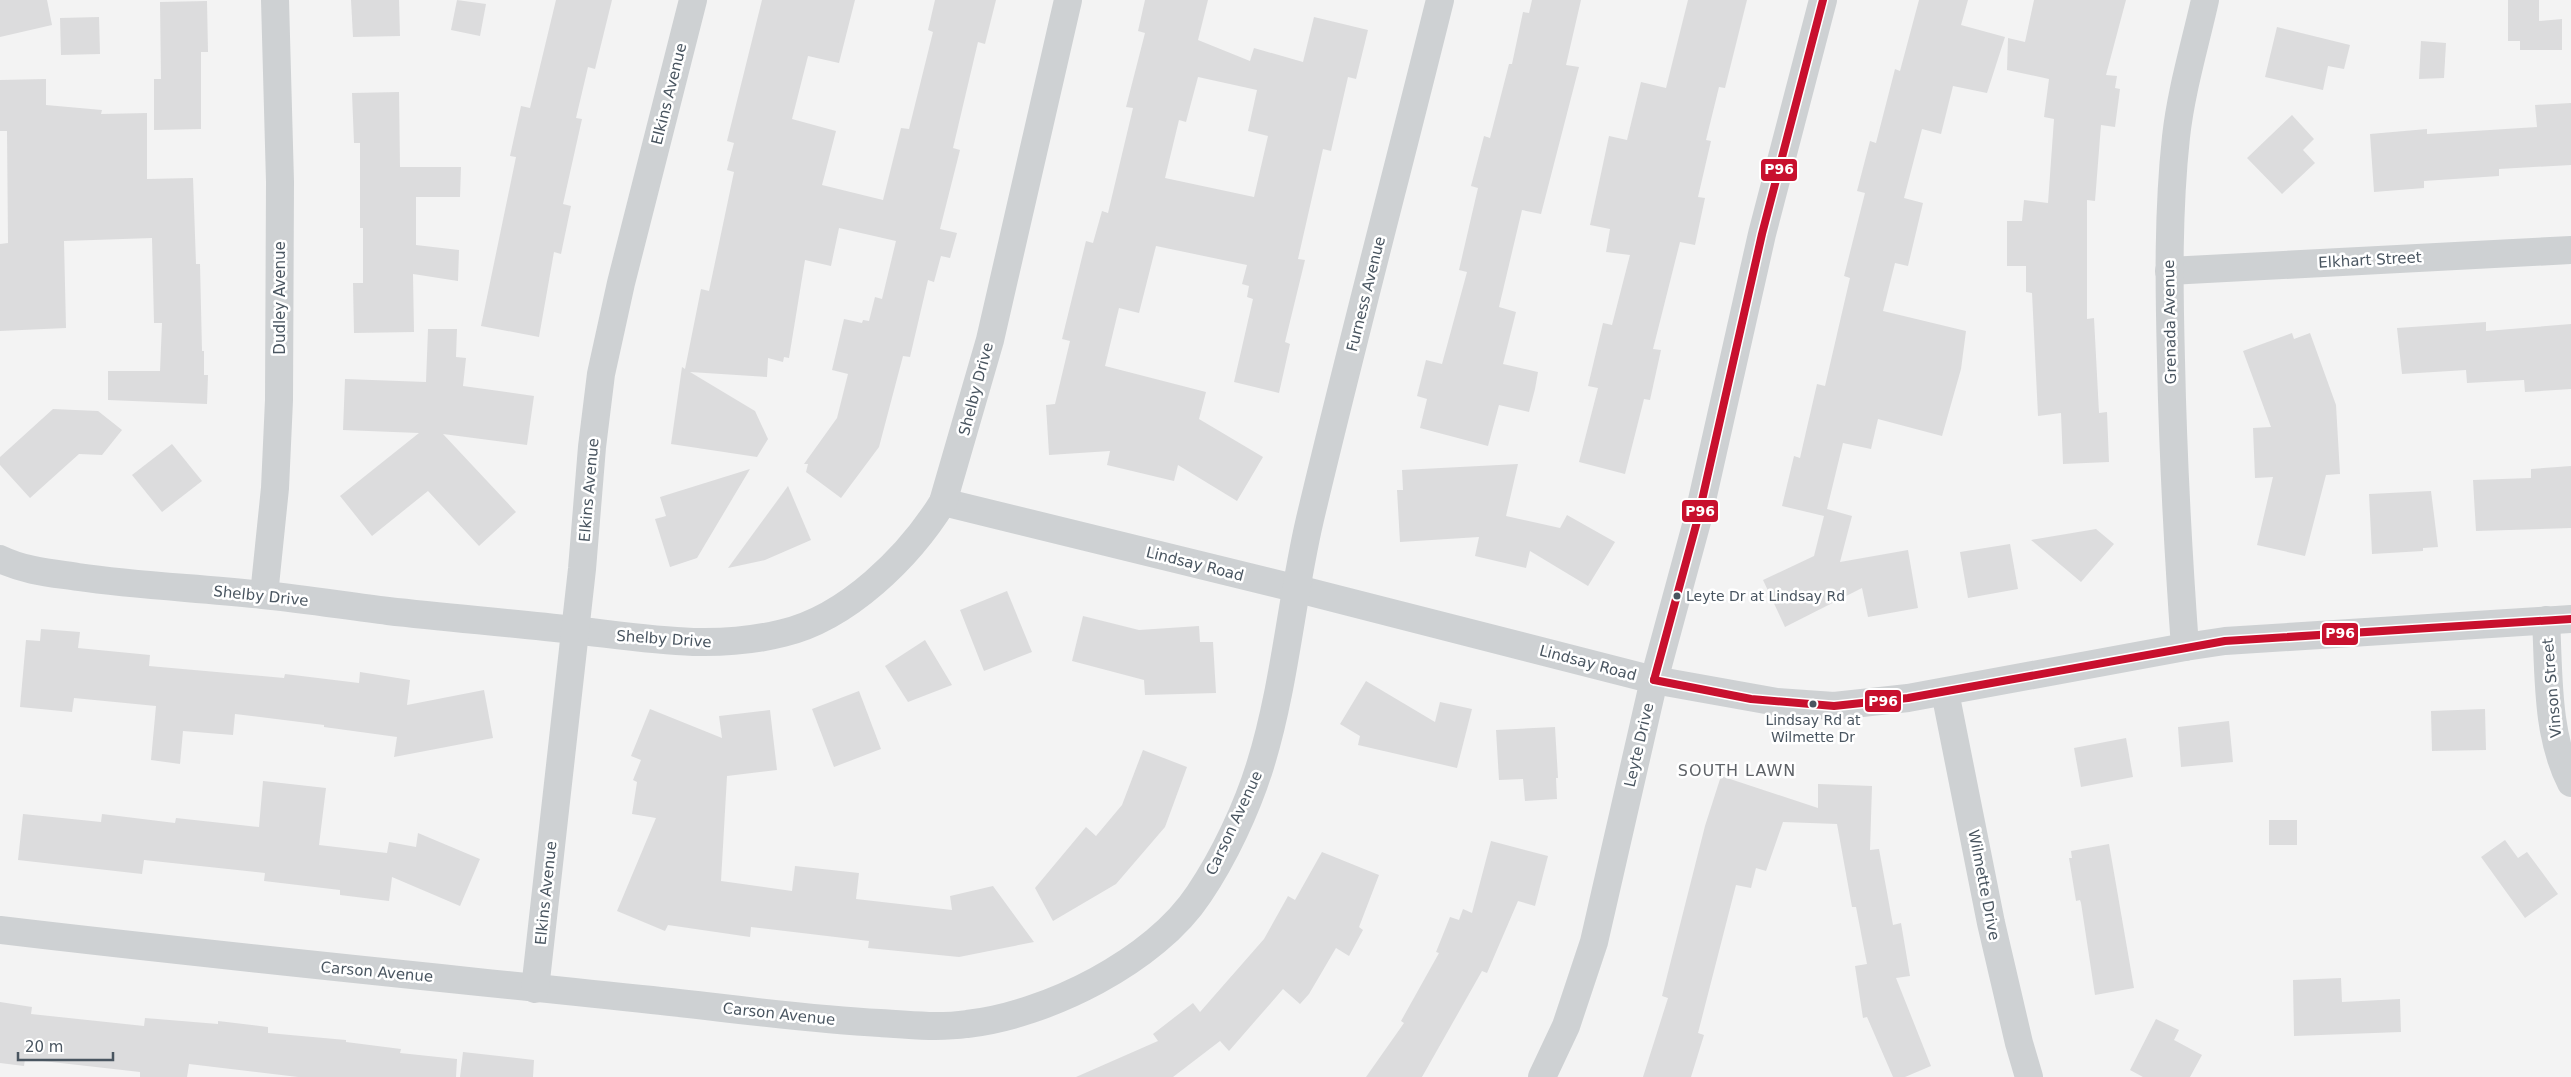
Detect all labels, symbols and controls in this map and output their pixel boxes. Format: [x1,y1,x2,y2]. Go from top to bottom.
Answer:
street label: Elkins Avenue [648,41,690,147]
line badge: P96 [1760,158,1798,182]
text: P96 [1764,161,1794,177]
street label: Furness Avenue [1343,235,1389,353]
street label: Dudley Avenue [271,241,289,355]
street label: Elkhart Street [2318,248,2422,272]
street label: Grenada Avenue [2160,260,2180,384]
street label: Shelby Drive [955,341,997,437]
street label: Elkins Avenue [575,437,603,543]
line badge: P96 [1681,499,1719,523]
text: P96 [1685,503,1715,519]
street label: Lindsay Road [1144,543,1246,585]
street label: Shelby Drive [213,582,309,610]
place label: Leyte Dr at Lindsay Rd [1686,588,1845,604]
marker: Leyte Dr at Lindsay Rd [1672,591,1682,601]
line badge: P96 [2321,622,2359,646]
text: P96 [2325,625,2355,641]
street label: Shelby Drive [616,627,712,651]
street label: Vinson Street [2539,637,2565,739]
street label: Lindsay Road [1537,641,1639,685]
line badge: P96 [1864,689,1902,713]
text: P96 [1868,693,1898,709]
marker: Lindsay Rd at Wilmette Dr [1808,699,1818,709]
street label: Leyte Drive [1621,701,1657,789]
place label: Lindsay Rd at Wilmette Dr [1765,712,1861,745]
district label: SOUTH LAWN [1678,761,1796,780]
street label: Carson Avenue [1202,768,1266,878]
street label: Wilmette Drive [1964,828,2004,942]
street label: Elkins Avenue [532,840,560,946]
street label: Carson Avenue [320,958,434,986]
street label: Carson Avenue [722,999,836,1029]
scale bar [18,1030,112,1062]
text: 20 m [25,1038,63,1056]

